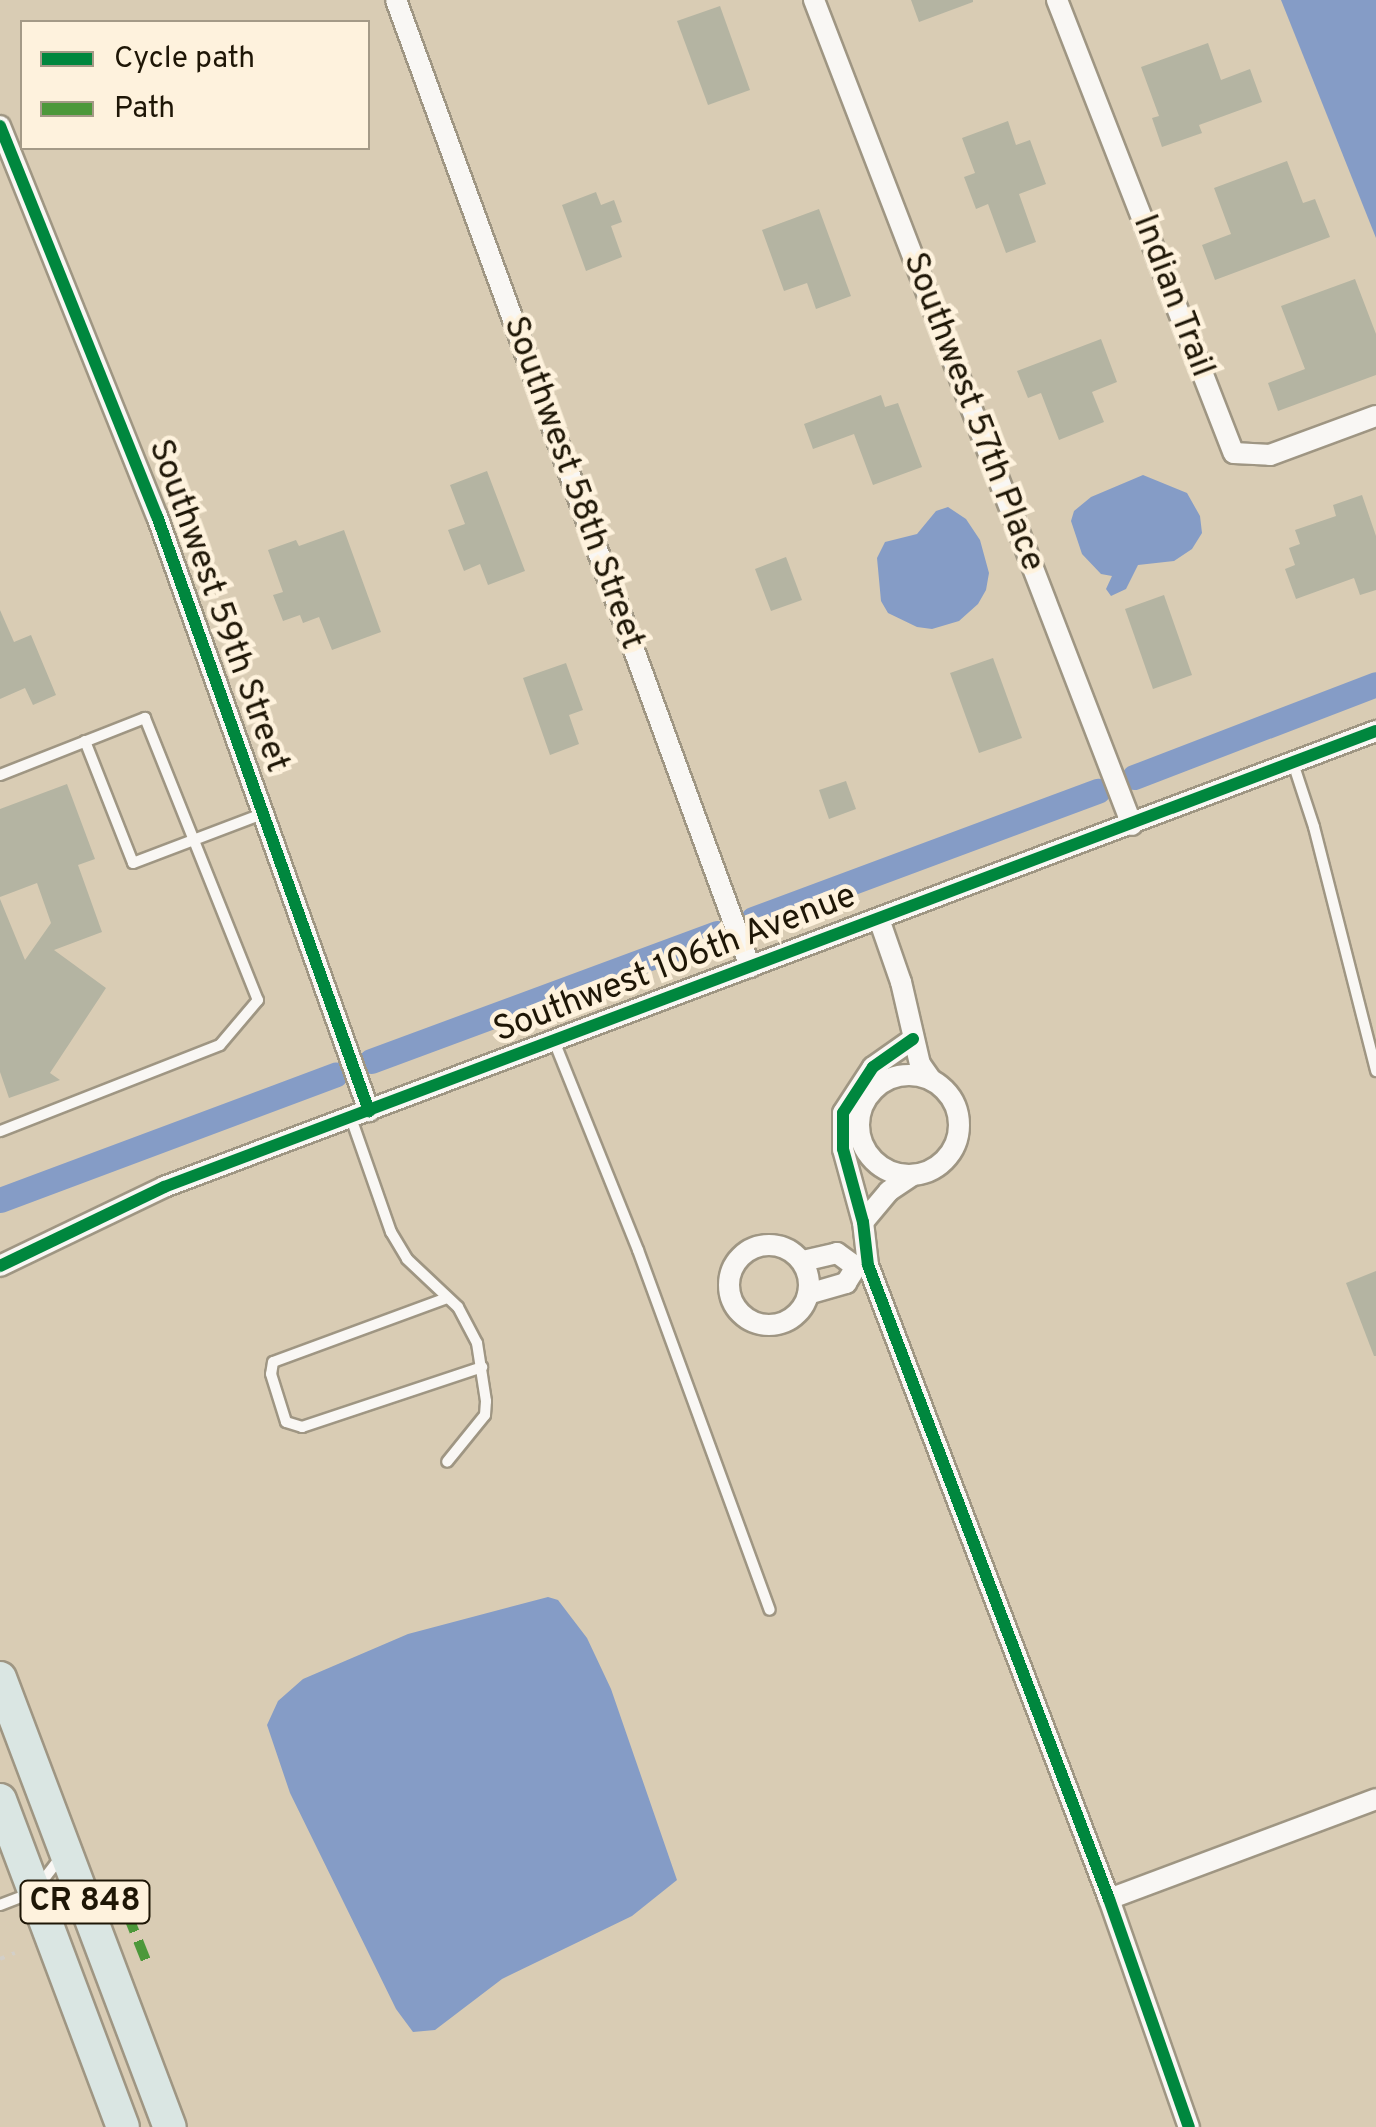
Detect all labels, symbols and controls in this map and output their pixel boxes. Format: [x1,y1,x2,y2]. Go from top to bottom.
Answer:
legend [20,20,370,150]
text: Cycle path [114,41,255,78]
text: Path [114,91,175,128]
street label: Indian Trail [1123,208,1223,384]
street label: Southwest 57th Place [893,247,1053,577]
street label: Southwest 58th Street [493,311,653,655]
street label: Southwest 59th Street [138,434,298,778]
street label: Southwest 106th Avenue [487,875,863,1053]
road number: CR 848 [18,1875,152,1929]

